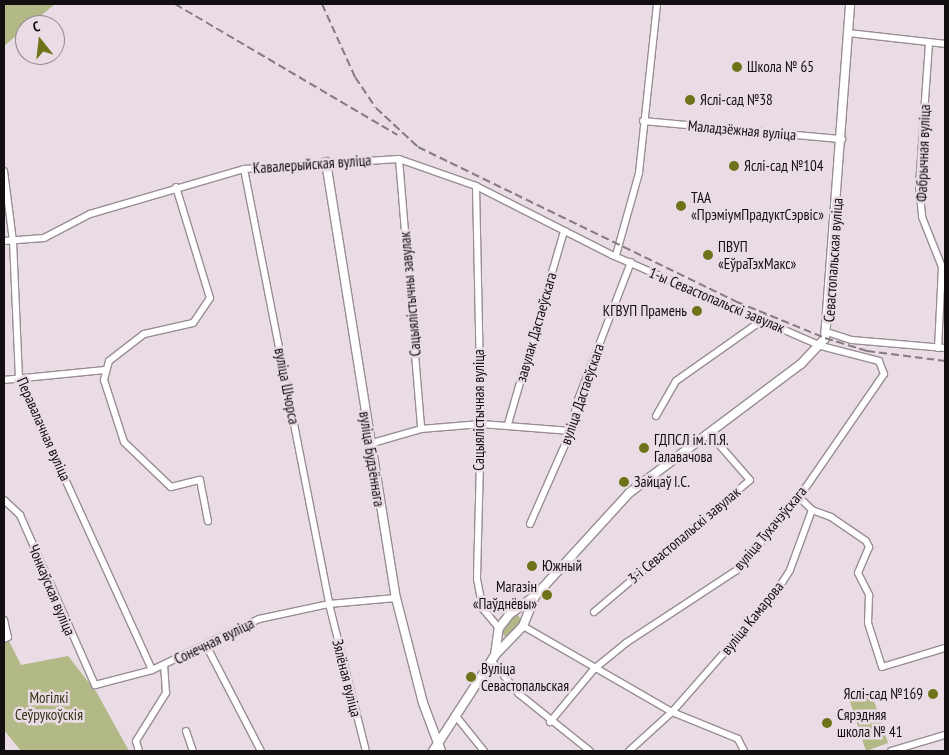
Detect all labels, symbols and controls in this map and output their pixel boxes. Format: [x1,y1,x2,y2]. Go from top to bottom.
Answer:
north arrow [15,15,65,65]
text: С [31,17,42,36]
place label: Школа № 65 [747,58,814,76]
marker: Школа № 65 [731,61,743,73]
place label: Яслі-сад №38 [700,91,773,109]
marker: Яслі-сад №38 [684,94,696,106]
street label: Фабрычная вуліца [912,104,934,202]
street label: Маладзёжная вуліца [687,116,797,144]
street label: Кавалерыйская вуліца [252,151,372,177]
place label: Яслі-сад №104 [744,157,824,175]
marker: Яслі-сад №104 [728,160,740,172]
place label: ТАА «ПрэміумПрадуктСэрвіс» [691,188,824,223]
street label: Севастопальская вуліца [820,197,846,323]
marker: ТАА «ПрэміумПрадуктСэрвіс» [675,200,687,212]
street label: Сацыялістычны завулак [396,231,424,357]
place label: ПВУП «ЕўраТэхМакс» [718,237,796,272]
marker: ПВУП «ЕўраТэхМакс» [702,249,714,261]
street label: 1-ы Севастопальскі завулак [646,263,788,337]
street label: завулак Дастаеўскага [512,270,560,384]
place label: КГВУП Прамень [603,302,687,320]
marker: КГВУП Прамень [691,305,703,317]
street label: вуліца Дастаеўскага [556,341,608,447]
street label: вуліца Шчорса [271,346,303,426]
street label: Сацыялістычная вуліца [470,349,488,471]
street label: Перавалачная вуліца [13,374,75,484]
street label: вуліца Будзённага [356,410,388,508]
place label: ГДПСЛ ім. П.Я. Галавачова [654,430,730,465]
marker: ГДПСЛ ім. П.Я. Галавачова [638,442,650,454]
place label: Зайцаў І.С. [634,473,690,491]
marker: Зайцаў І.С. [618,476,630,488]
street label: вуліца Тухачэўскага [730,482,810,574]
street label: 3-і Севастопальскі завулак [624,483,744,587]
street label: Чонкаўская вуліца [25,542,79,638]
place label: Южный [542,557,582,575]
marker: Южный [526,560,538,572]
place label: Магазін «Паўднёвы» [473,577,537,612]
street label: вуліца Камарова [717,578,787,658]
marker: Магазін «Паўднёвы» [541,589,553,601]
street label: Сонечная вуліца [171,614,257,668]
street label: Зялёная вуліца [329,637,365,719]
place label: Вуліца Севастопальская [481,659,569,694]
marker: Вуліца Севастопальская [465,671,477,683]
place label: Яслі-сад №169 [843,685,923,703]
park label: Могілкі Сеўрукоўскія [15,688,83,723]
marker: Яслі-сад №169 [927,688,939,700]
place label: Сярэдняя школа № 41 [837,705,902,740]
marker: Сярэдняя школа № 41 [821,717,833,729]

